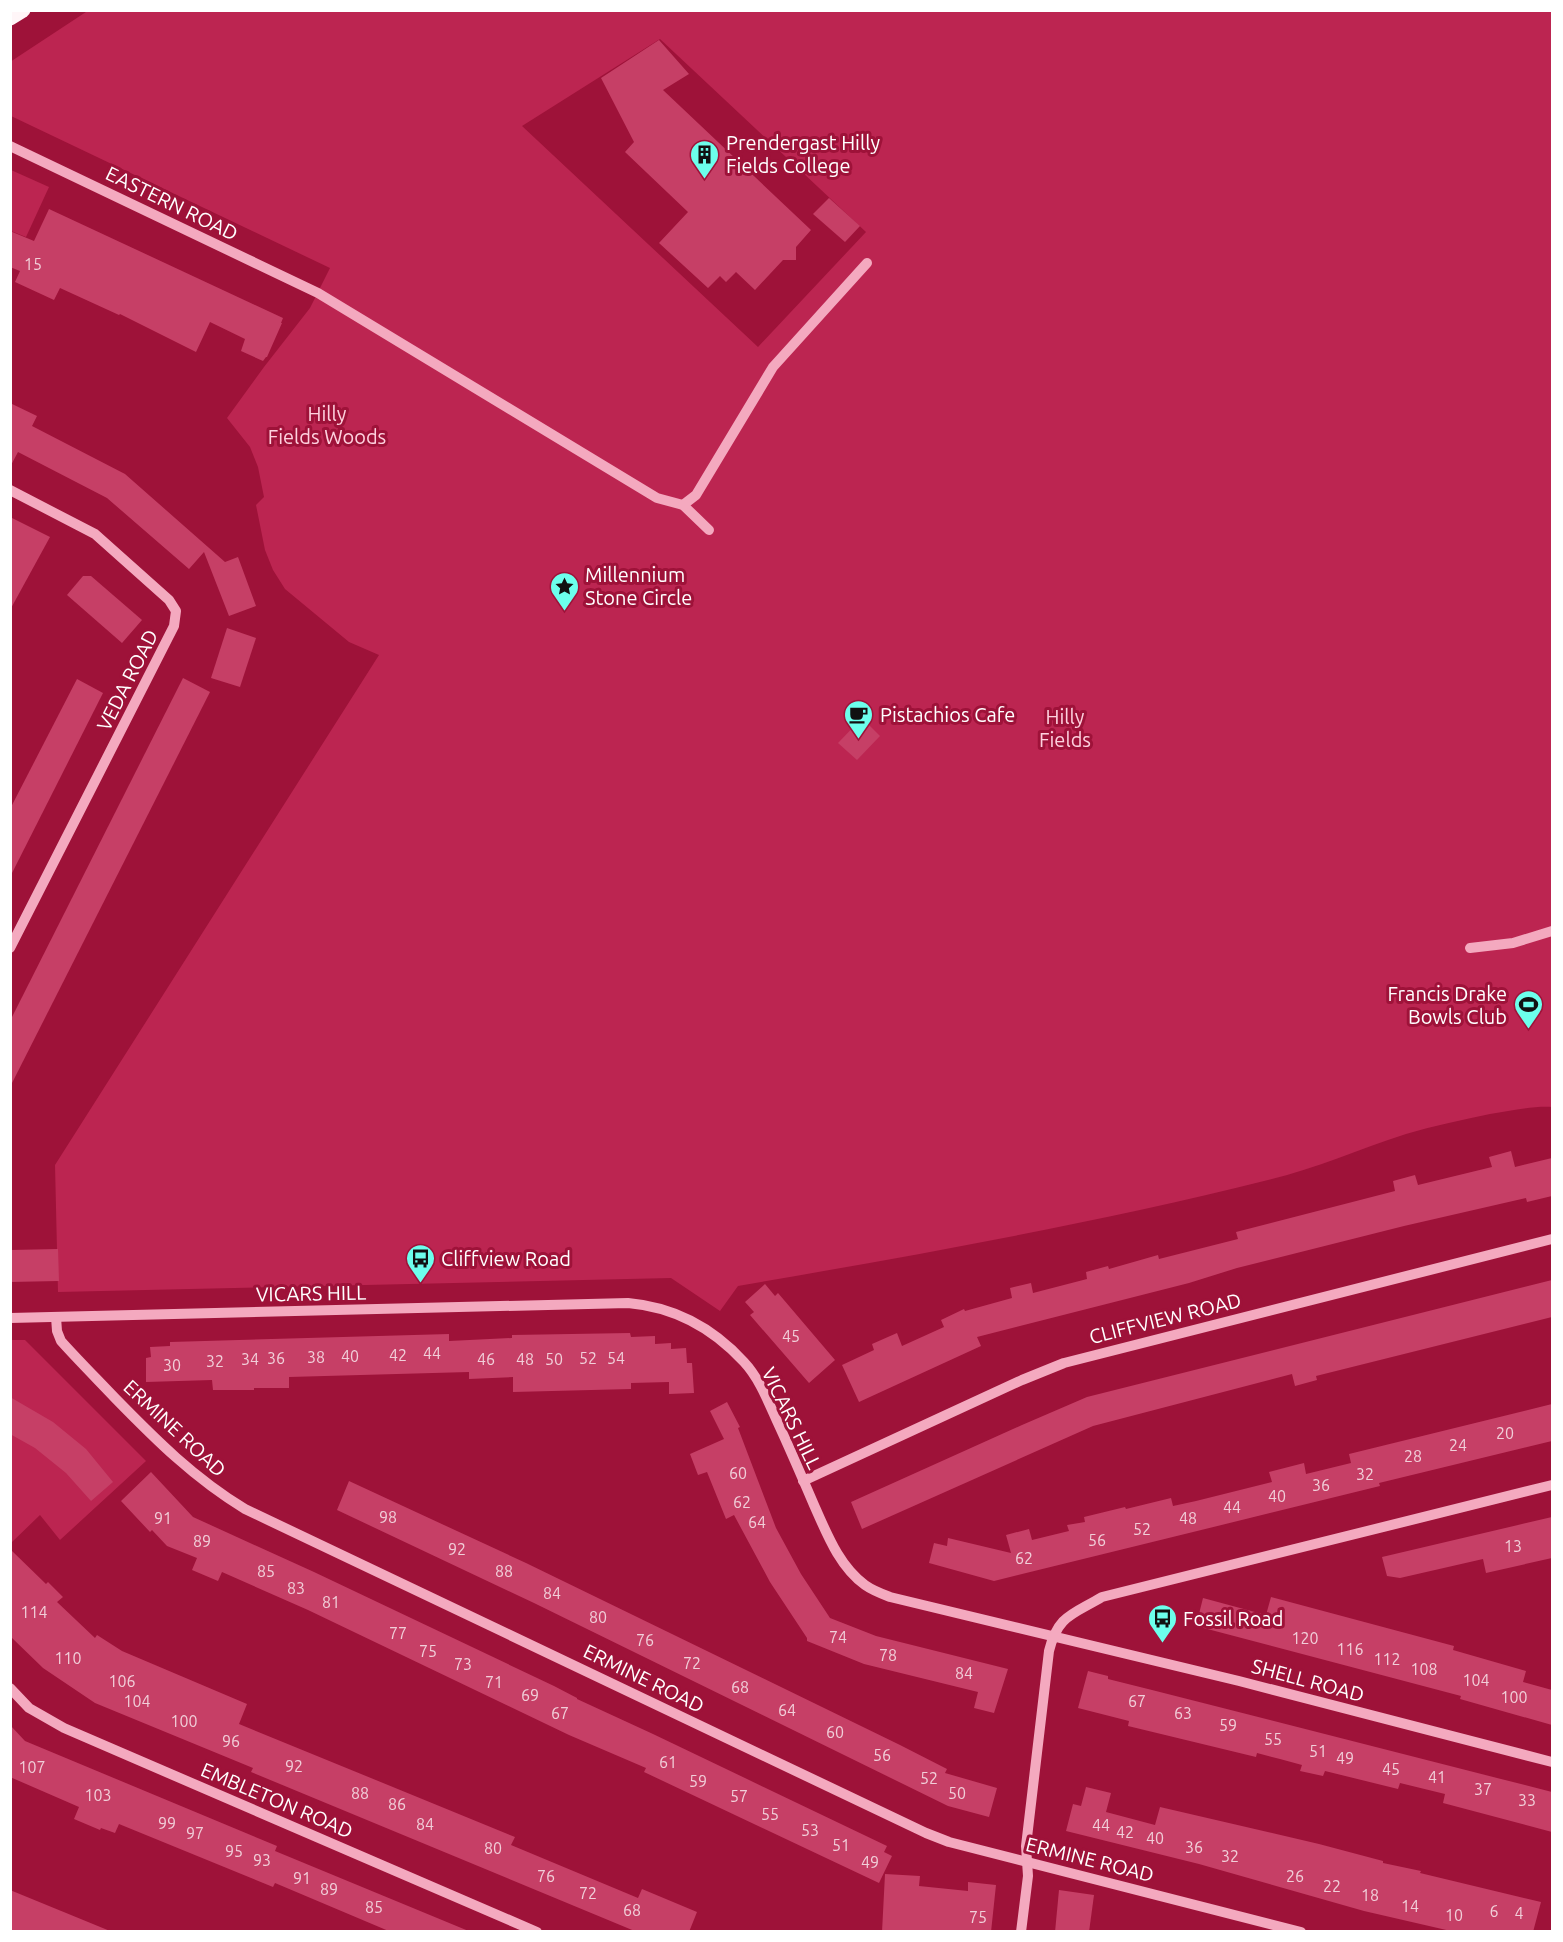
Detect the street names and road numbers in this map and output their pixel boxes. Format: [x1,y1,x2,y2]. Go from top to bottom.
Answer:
street label: EASTERN ROAD [102,161,242,245]
street label: VEDA ROAD [92,626,162,734]
street label: VICARS HILL [256,1281,366,1305]
street label: CLIFFVIEW ROAD [1087,1288,1243,1348]
street label: VICARS HILL [757,1363,827,1473]
street label: ERMINE ROAD [119,1375,231,1481]
street label: ERMINE ROAD [580,1639,708,1717]
street label: SHELL ROAD [1249,1654,1367,1706]
street label: EMBLETON ROAD [198,1758,356,1842]
street label: ERMINE ROAD [1024,1832,1156,1886]

